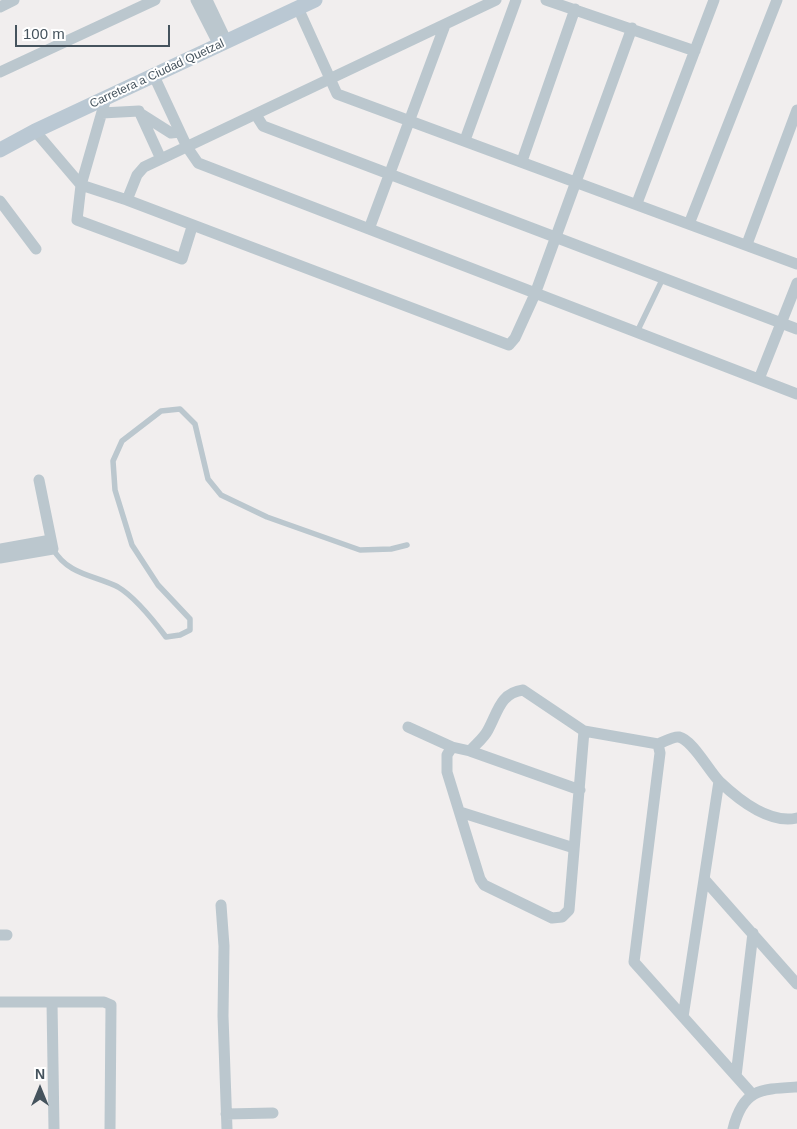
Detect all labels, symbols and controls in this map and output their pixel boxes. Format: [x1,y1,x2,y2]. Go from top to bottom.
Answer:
scale bar [18,15,172,47]
text: 100 m [23,25,65,42]
street label: Carretera a Ciudad Quetzal [87,36,227,112]
north arrow [15,1064,65,1114]
text: N [35,1066,45,1082]

